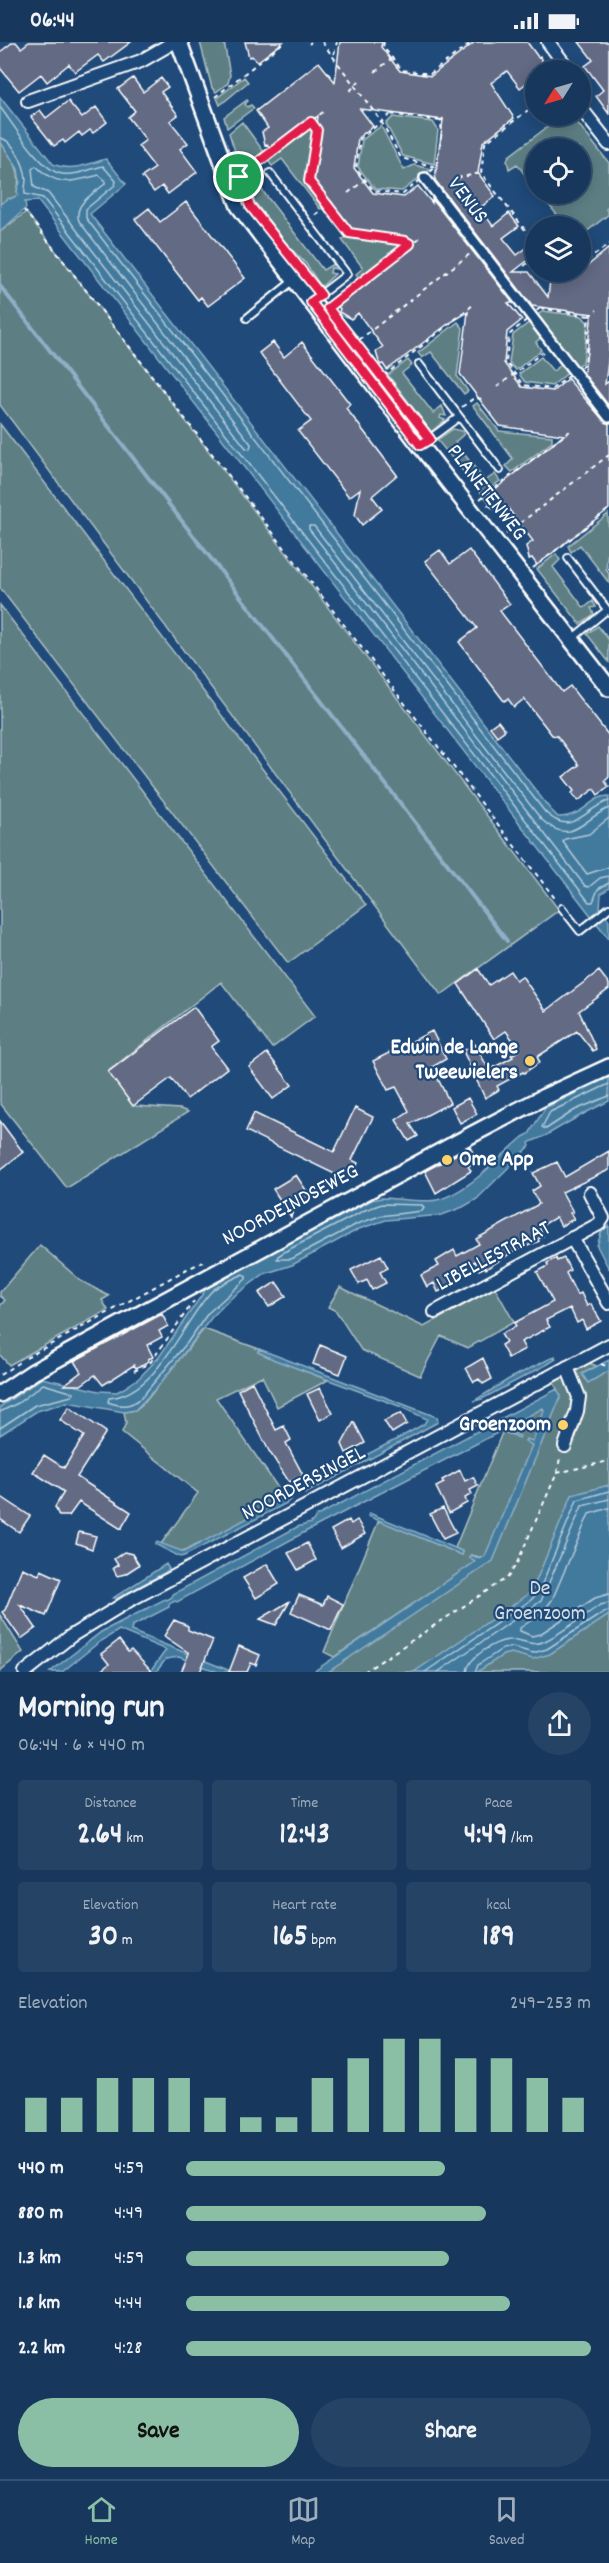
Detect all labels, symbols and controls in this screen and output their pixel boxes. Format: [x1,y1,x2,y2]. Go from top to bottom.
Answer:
text: 06:44 [30,6,75,37]
north arrow [525,60,591,126]
map controls [525,60,591,282]
button: locate [525,138,591,204]
pin [213,151,264,202]
icon: arrive [222,160,255,193]
street label: VENUS [439,171,495,231]
button: layers [525,216,591,282]
street label: PLANETENWEG [438,438,534,548]
place label: Edwin de Lange Tweewielers [390,1033,518,1089]
marker: Edwin de Lange Tweewielers [523,1054,537,1068]
place label: Ome App [459,1145,534,1176]
marker: Ome App [440,1153,454,1167]
street label: NOORDEINDSEWEG [217,1157,365,1255]
street label: LIBELLESTRAAT [431,1214,557,1300]
place label: Groenzoom [459,1410,551,1441]
marker: Groenzoom [556,1418,570,1432]
street label: NOORDERSINGEL [237,1438,371,1530]
park label: De Groenzoom [494,1574,586,1630]
text: Morning run [18,1686,165,1733]
button: share [528,1692,591,1755]
text: 06:44 · 6 × 440 m [18,1732,145,1760]
text: Distance [84,1792,137,1815]
text: Time [291,1792,318,1815]
text: Pace [484,1792,513,1815]
text: 2.64 [77,1815,123,1858]
text: 12:43 [279,1815,330,1858]
text: 4:49 [464,1815,507,1858]
text: km [123,1827,144,1850]
text: /km [507,1827,533,1850]
text: Elevation [83,1894,138,1917]
text: Heart rate [272,1894,337,1917]
text: kcal [486,1894,511,1917]
text: 30 [88,1917,118,1960]
text: 165 [272,1917,308,1960]
text: 189 [482,1917,515,1960]
text: m [118,1929,133,1952]
text: bpm [308,1929,337,1952]
text: Elevation [18,1990,88,2018]
text: 249–253 m [510,1990,591,2018]
text: 440 m [18,2155,64,2183]
text: 4:59 [114,2155,144,2183]
text: 880 m [18,2200,63,2228]
text: 4:49 [114,2200,143,2228]
text: 1.3 km [18,2245,61,2273]
text: 4:59 [114,2245,144,2273]
text: 1.8 km [18,2290,60,2318]
text: 4:44 [114,2290,142,2318]
text: 2.2 km [18,2335,65,2363]
text: 4:28 [114,2335,142,2363]
button: Save [18,2398,299,2467]
button: Share [311,2398,591,2467]
tab: Home [84,2493,118,2552]
tab: Map [287,2493,320,2552]
tab: Saved [489,2493,525,2552]

